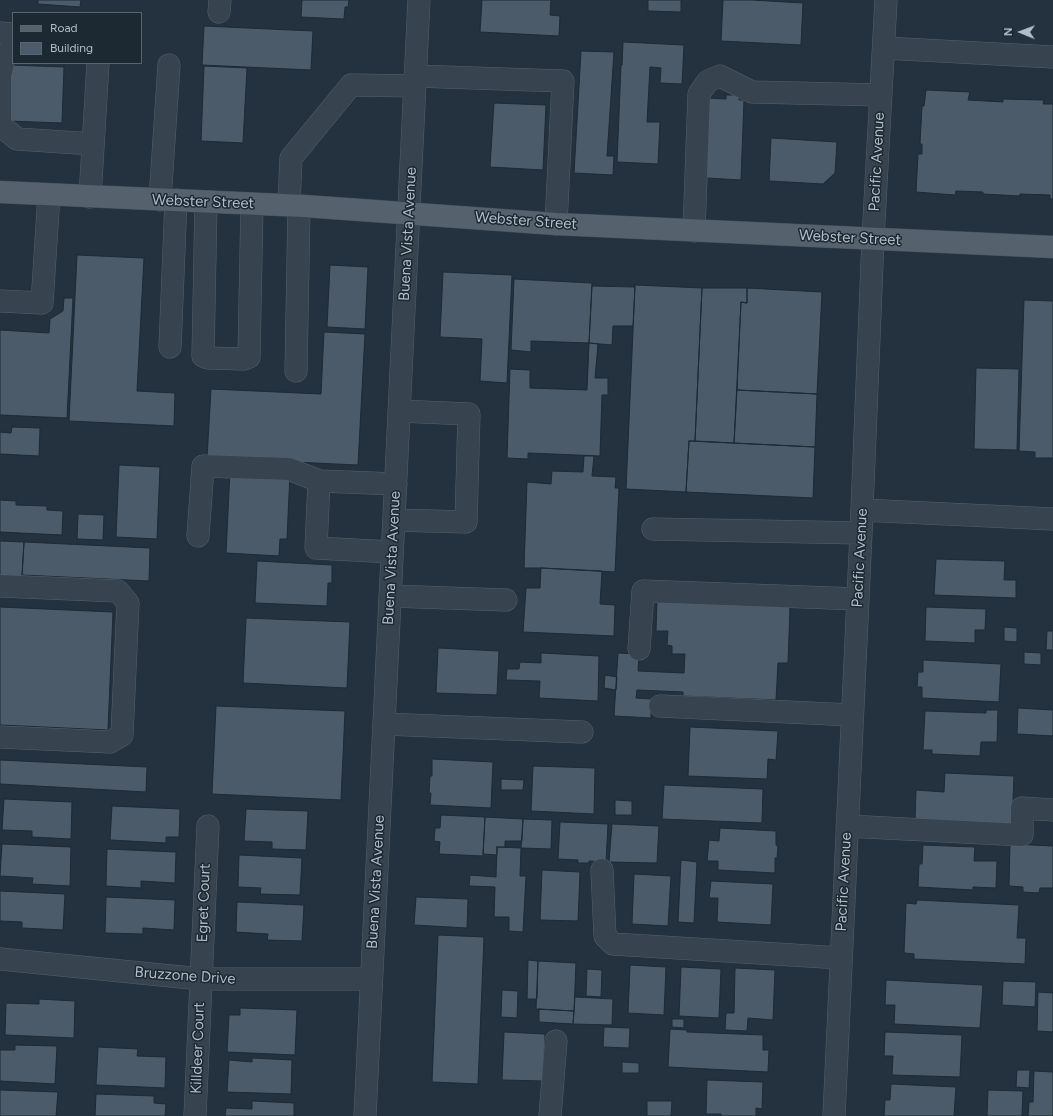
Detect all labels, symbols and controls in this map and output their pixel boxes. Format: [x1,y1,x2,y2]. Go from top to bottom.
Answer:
legend [12,12,142,64]
north arrow [1001,12,1041,52]
text: Road [50,21,78,35]
text: N [1002,27,1015,36]
text: Building [50,41,93,55]
street label: Pacific Avenue [865,112,889,212]
street label: Buena Vista Avenue [396,167,420,301]
street label: Webster Street [152,191,254,213]
street label: Webster Street [474,208,578,234]
street label: Webster Street [798,226,902,250]
street label: Buena Vista Avenue [380,491,404,625]
street label: Pacific Avenue [848,508,872,608]
street label: Buena Vista Avenue [364,815,388,949]
street label: Pacific Avenue [832,832,856,932]
street label: Egret Court [194,863,214,943]
street label: Bruzzone Drive [134,963,236,989]
street label: Killdeer Court [187,1002,209,1094]

